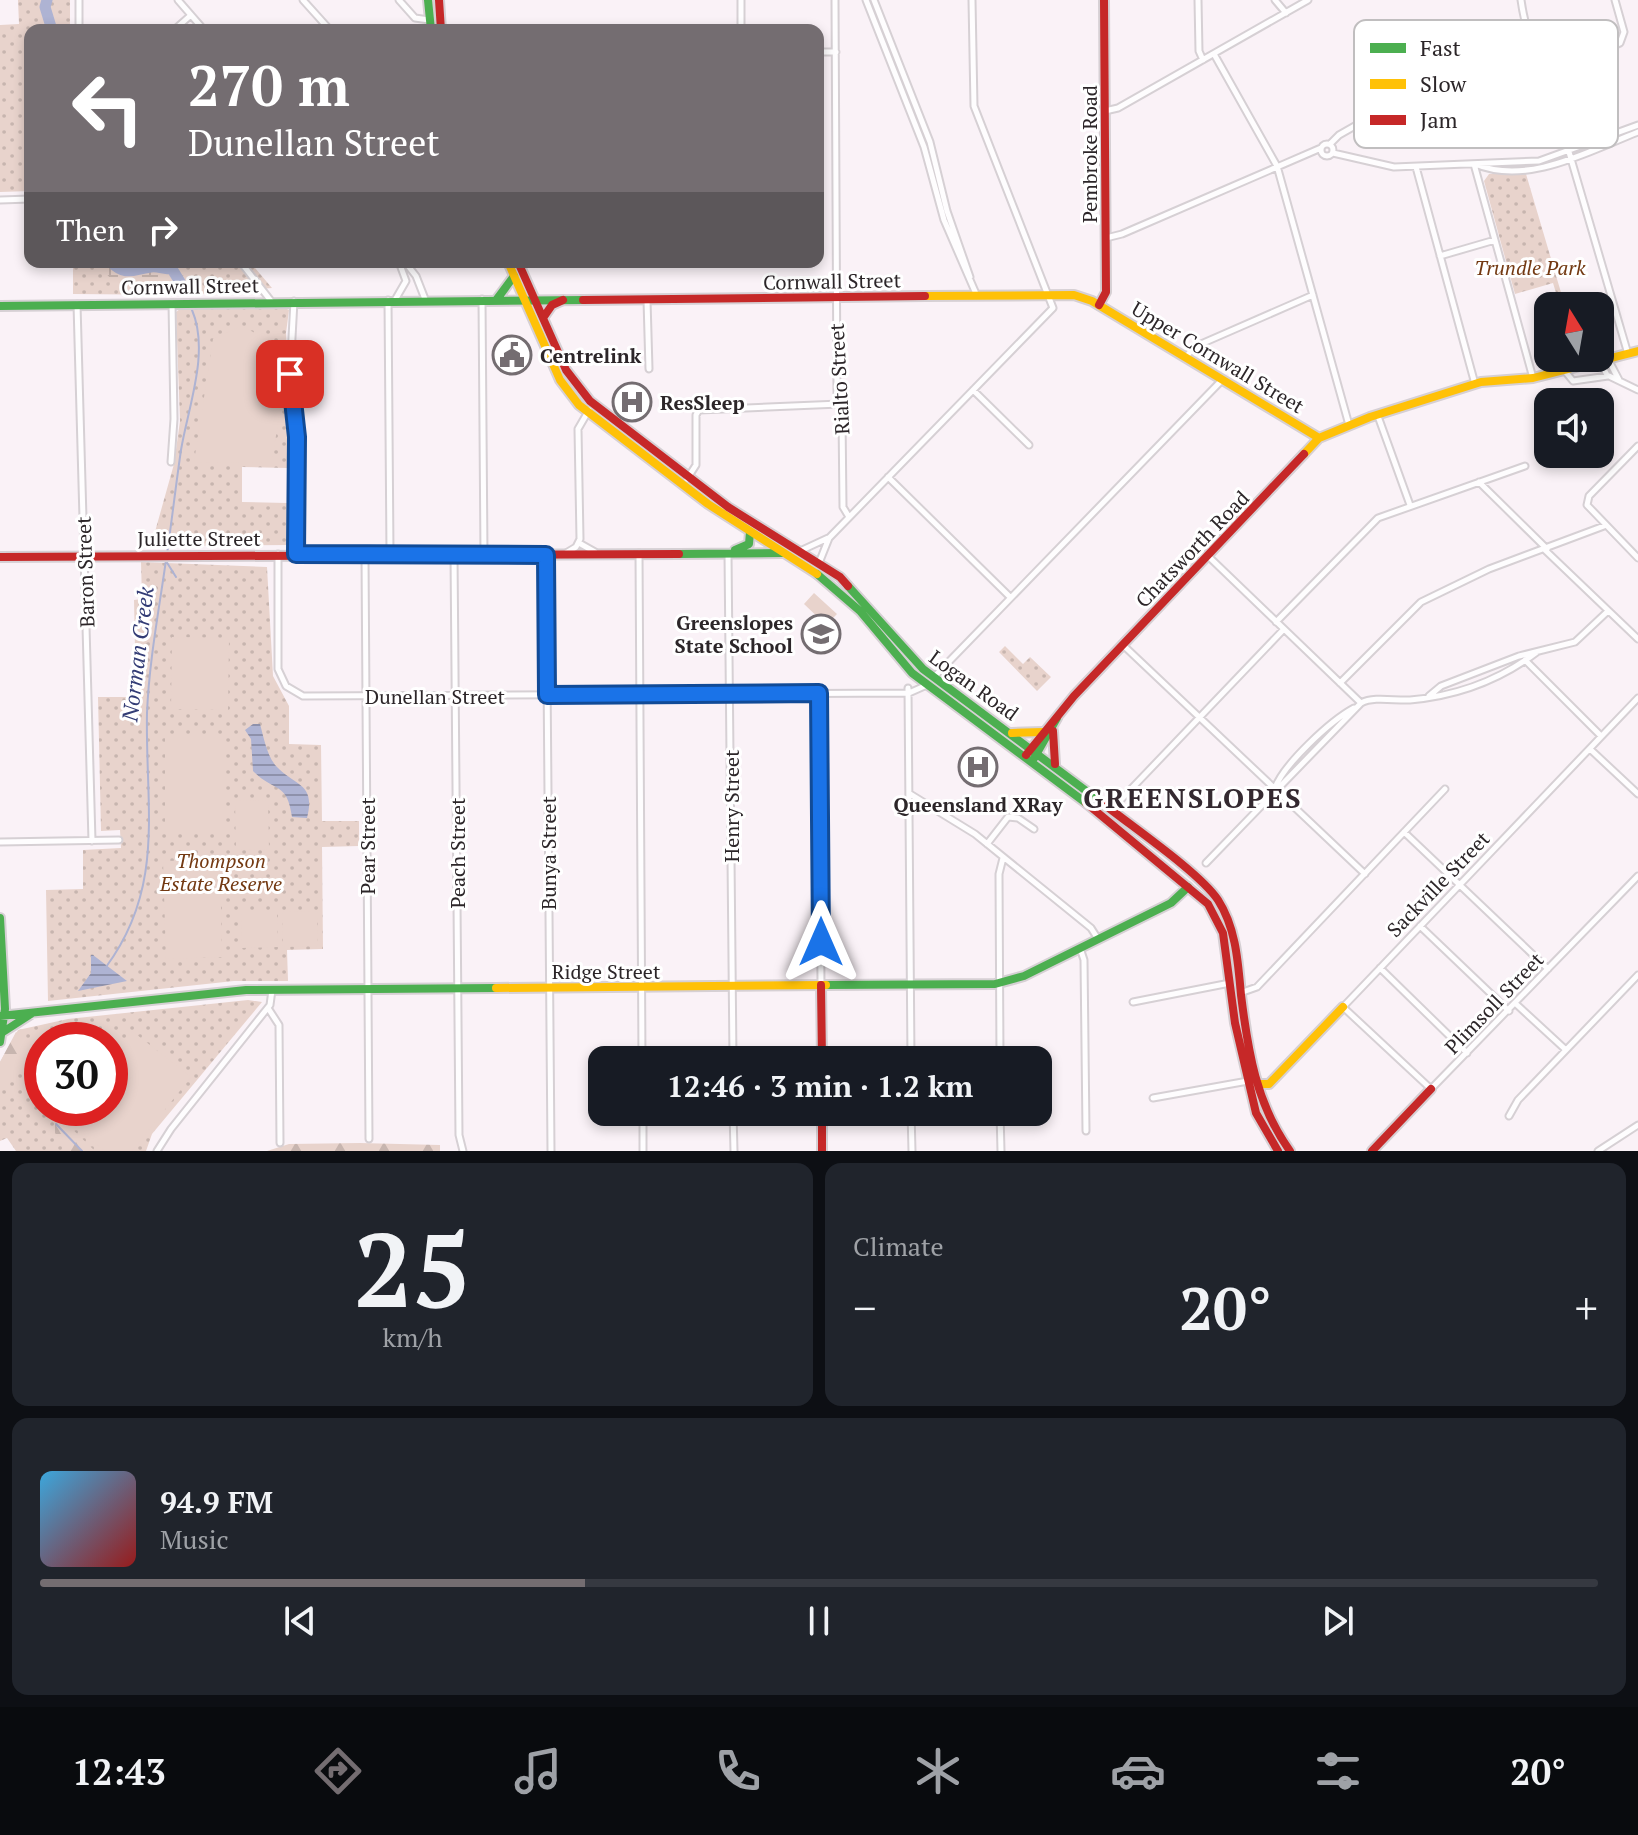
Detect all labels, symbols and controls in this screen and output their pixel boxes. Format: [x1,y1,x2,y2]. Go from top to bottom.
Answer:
legend [1354,20,1618,148]
text: Fast [1420,33,1461,62]
text: 270 m [188,48,350,122]
icon: left [56,56,160,160]
text: Slow [1420,69,1467,98]
street label: Pembroke Road [1076,85,1103,223]
text: Jam [1420,105,1458,134]
text: Dunellan Street [188,119,440,166]
icon: right [141,208,185,252]
text: Then [56,210,125,250]
park label: Trundle Park [1474,254,1586,281]
street label: Cornwall Street [763,266,902,296]
street label: Cornwall Street [121,271,260,301]
north arrow [1534,292,1614,372]
map controls [1534,292,1614,468]
street label: Upper Cornwall Street [1127,295,1310,420]
street label: Rialto Street [823,322,855,435]
public building icon: Centrelink [491,334,533,376]
pin [256,340,324,408]
place label: Centrelink [540,342,642,369]
icon: arrive [268,352,312,396]
hospital icon: ResSleep [611,381,653,423]
button: sound [1534,388,1614,468]
place label: ResSleep [660,389,745,416]
street label: Chatsworth Road [1129,485,1255,613]
street label: Baron Street [70,515,100,628]
street label: Juliette Street [137,525,261,552]
water label: Norman Creek [114,585,160,724]
place label: Greenslopes State School [675,609,793,659]
school or university icon: Greenslopes State School [800,613,842,655]
street label: Logan Road [924,644,1024,726]
street label: Dunellan Street [365,683,505,710]
hospital icon: Queensland XRay [957,746,999,788]
street label: Henry Street [718,749,745,862]
district label: GREENSLOPES [1083,779,1303,816]
place label: Queensland XRay [893,791,1063,818]
street label: Bunya Street [535,795,562,910]
street label: Pear Street [354,797,381,895]
street label: Peach Street [444,797,471,908]
street label: Sackville Street [1381,825,1496,943]
park label: Thompson Estate Reserve [159,847,282,897]
position arrow [779,900,863,984]
street label: Plimsoll Street [1439,946,1550,1060]
street label: Ridge Street [552,958,661,985]
speed limit sign: 30 [24,1022,128,1126]
text: 12:46 · 3 min · 1.2 km [667,1066,973,1106]
text: 25 [354,1199,471,1337]
text: Climate [853,1229,944,1263]
text: 20° [1179,1268,1272,1347]
text: − [853,1278,876,1337]
text: + [1575,1278,1598,1337]
text: km/h [382,1320,443,1354]
text: 94.9 FM [160,1482,273,1522]
text: Music [160,1522,229,1556]
icon: previous [278,1599,322,1643]
icon: pause [797,1599,841,1643]
icon: next [1316,1599,1360,1643]
icon: directions [310,1743,366,1799]
icon: music [510,1743,566,1799]
icon: phone [710,1743,766,1799]
icon: climate [910,1743,966,1799]
icon: car [1110,1743,1166,1799]
icon: filters [1310,1743,1366,1799]
text: 12:43 [72,1748,166,1795]
text: 20° [1510,1748,1566,1795]

